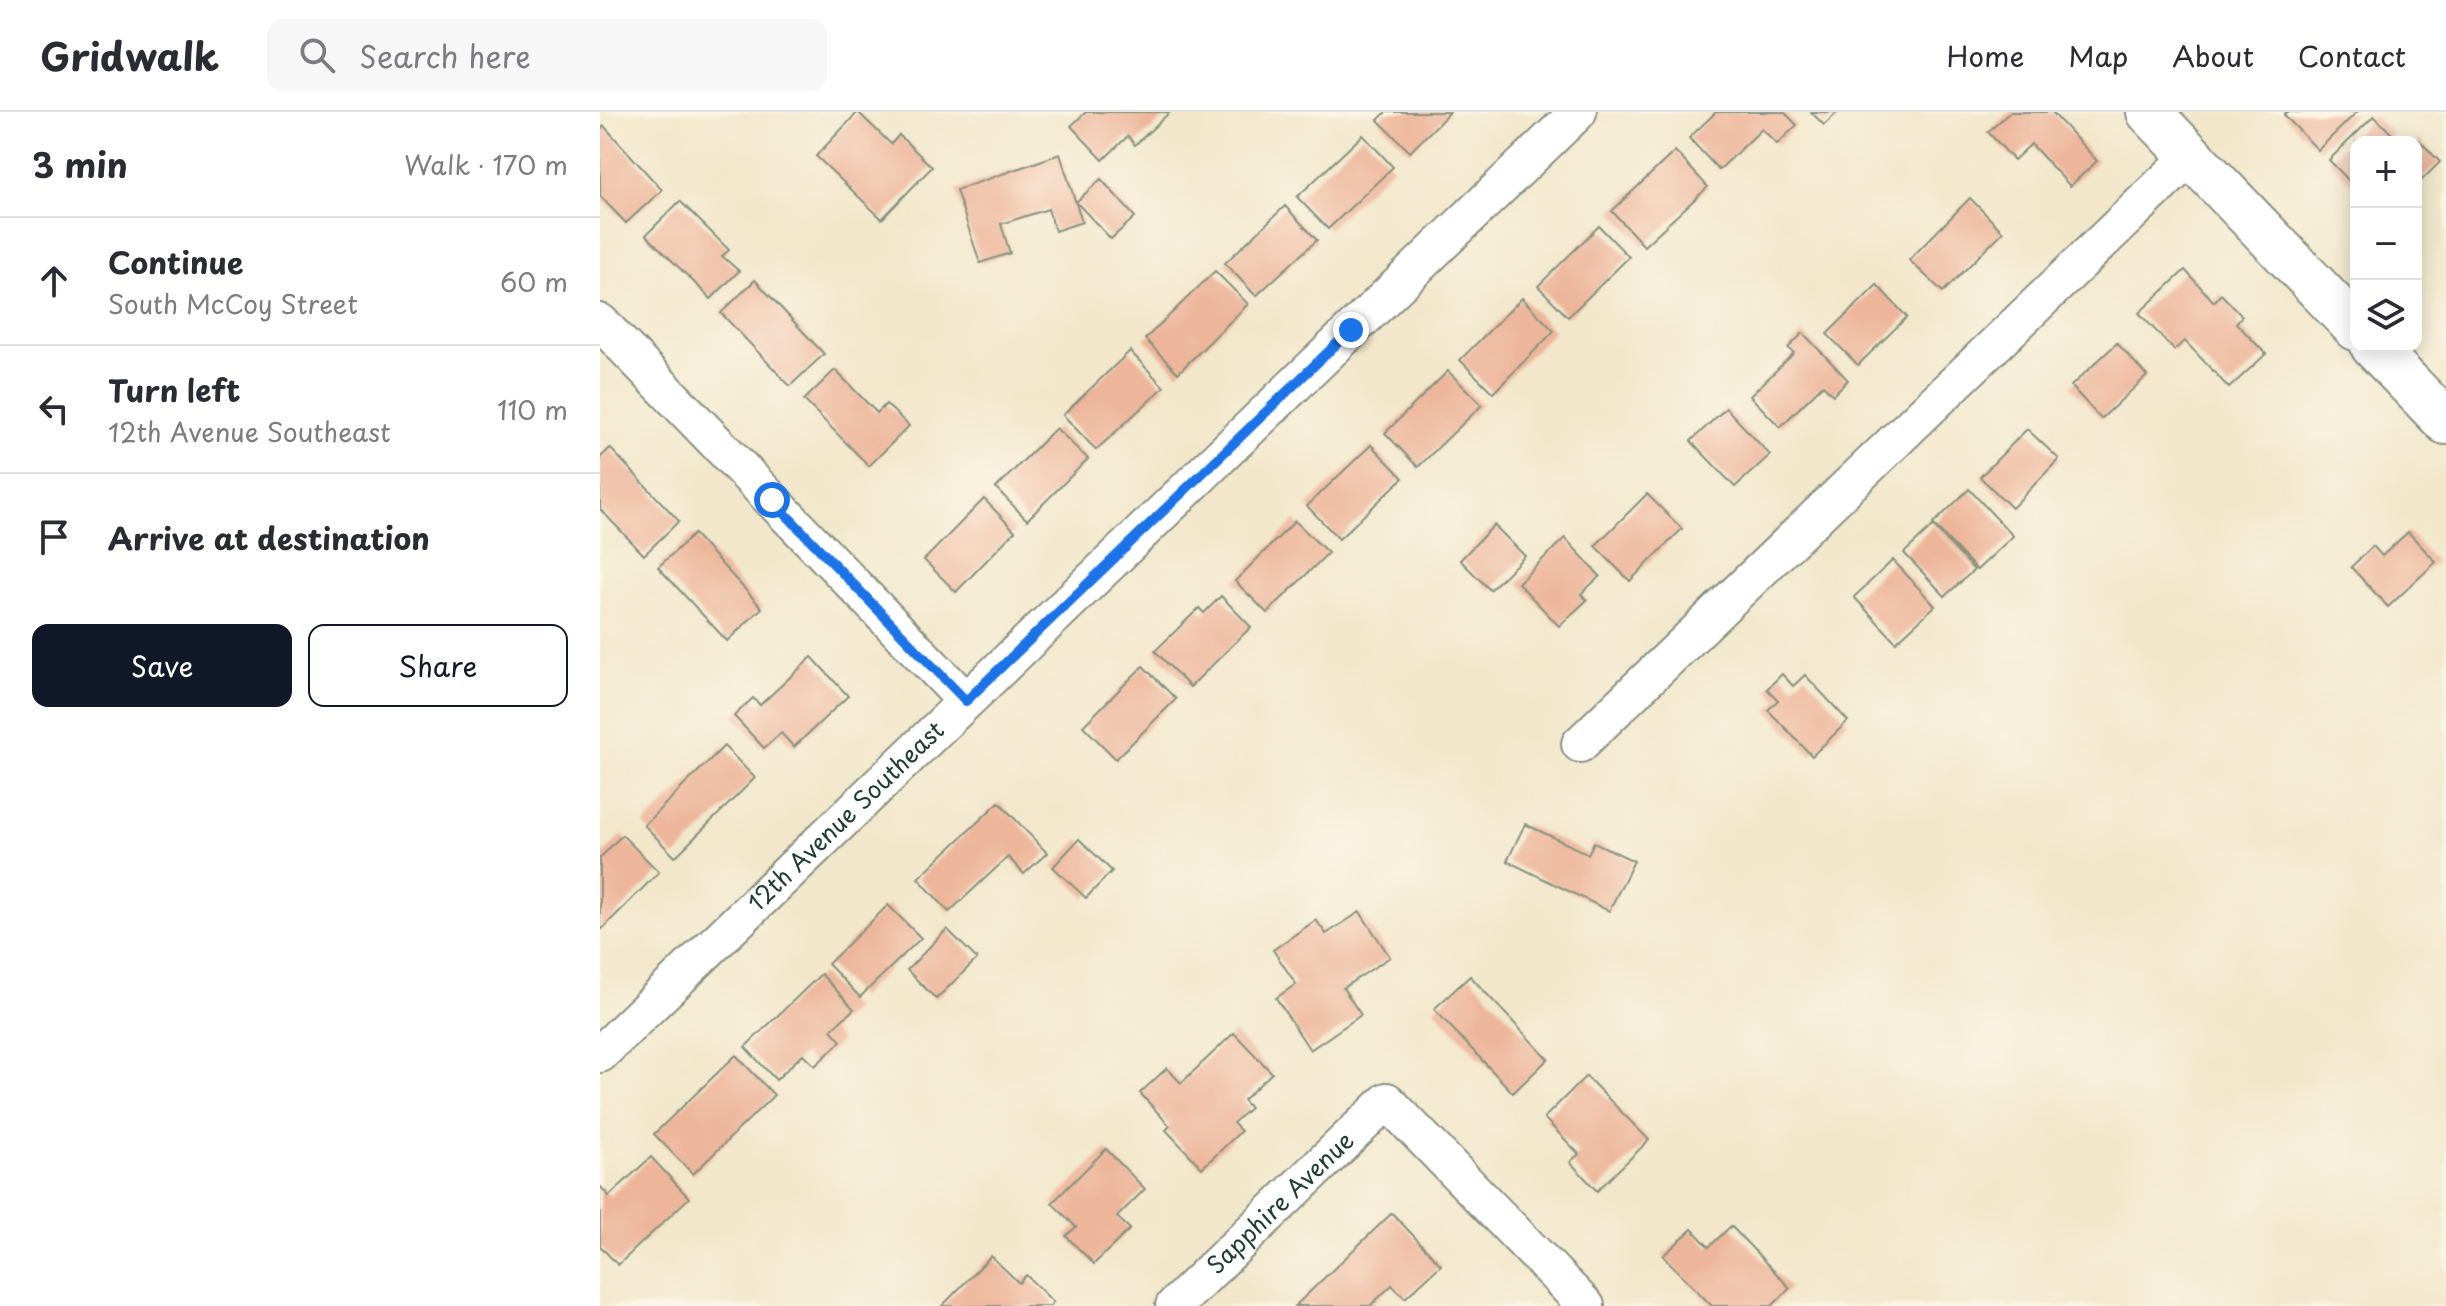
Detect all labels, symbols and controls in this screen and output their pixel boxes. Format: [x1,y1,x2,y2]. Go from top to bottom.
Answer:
search box [267,19,827,91]
text: Gridwalk [40,27,219,84]
icon: search [295,33,339,77]
text: Search here [359,33,531,78]
text: Home [1946,34,2024,77]
text: Map [2068,34,2128,77]
text: About [2172,34,2254,77]
text: Contact [2298,34,2406,77]
map controls [2350,136,2422,352]
button: + [2350,136,2422,208]
text: 3 min [32,138,128,190]
text: Walk · 170 m [404,145,568,184]
button: − [2350,208,2422,280]
text: Continue [108,239,243,284]
icon: ahead [32,259,76,303]
text: 60 m [500,262,568,301]
button: layers [2350,280,2422,352]
text: South McCoy Street [108,284,358,323]
route end [1333,312,1369,348]
text: Turn left [108,367,240,412]
icon: left [32,387,76,431]
text: 110 m [497,390,568,429]
text: 12th Avenue Southeast [108,412,391,451]
route start [754,482,790,518]
icon: arrive [32,515,76,559]
text: Arrive at destination [108,515,430,560]
button: Save [32,624,292,707]
button: Share [308,624,568,707]
street label: 12th Avenue Southeast [738,712,951,919]
street label: Sapphire Avenue [1198,1122,1361,1282]

